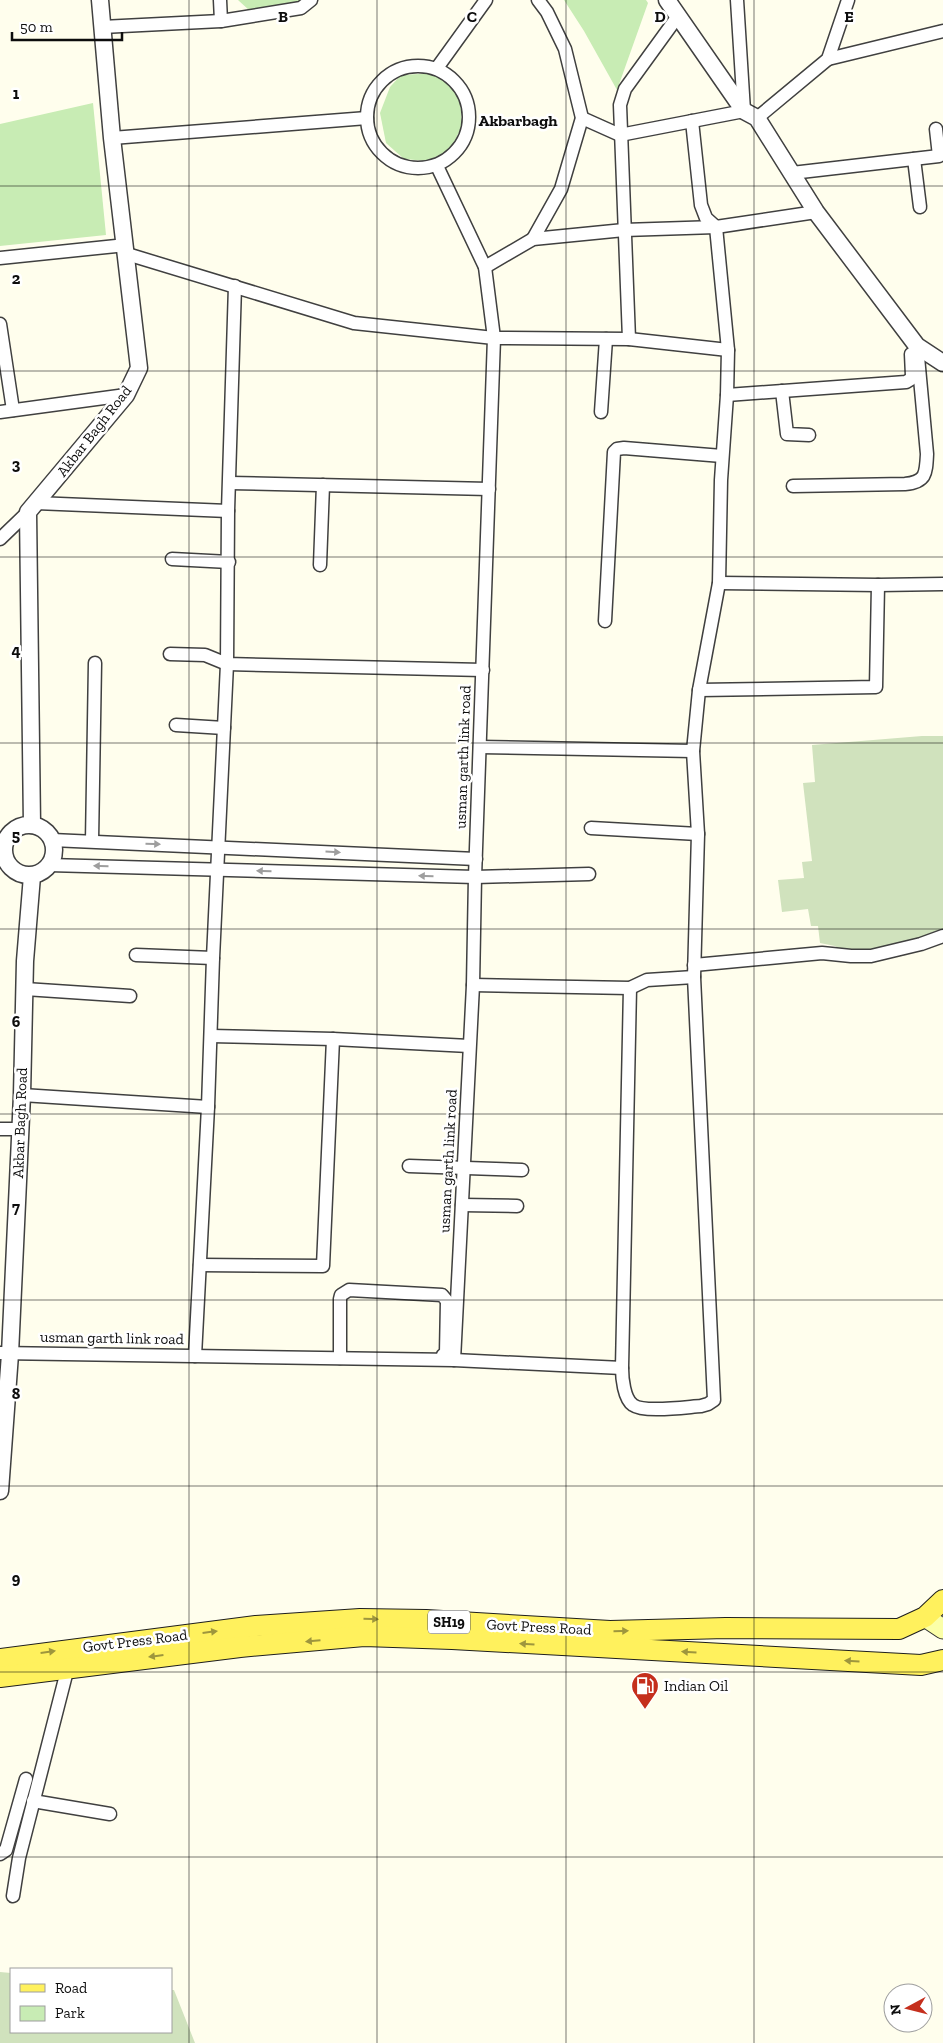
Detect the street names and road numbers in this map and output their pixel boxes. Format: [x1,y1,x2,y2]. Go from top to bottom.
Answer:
street label: Akbar Bagh Road [53,381,136,480]
street label: usman garth link road [451,684,475,829]
street label: Akbar Bagh Road [9,1067,31,1179]
street label: usman garth link road [435,1088,461,1233]
street label: usman garth link road [40,1328,185,1348]
road number: SH19 [428,1610,470,1634]
street label: Govt Press Road [486,1615,593,1639]
street label: Govt Press Road [82,1626,189,1656]

